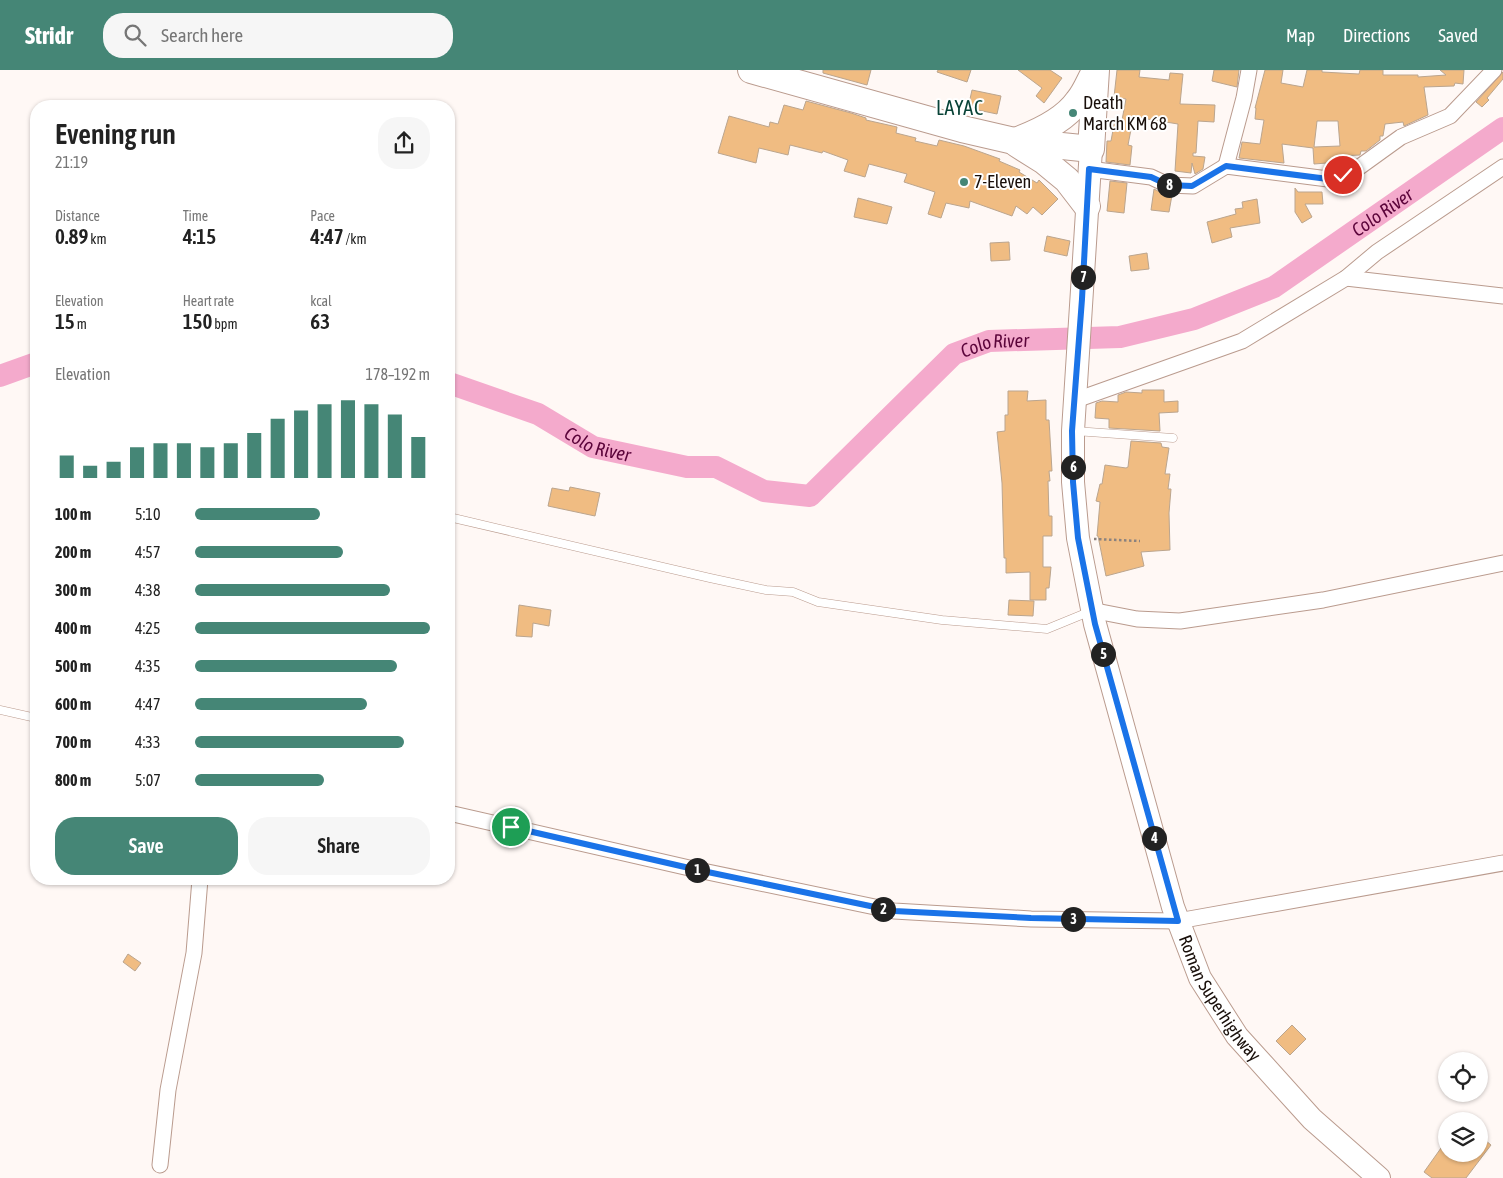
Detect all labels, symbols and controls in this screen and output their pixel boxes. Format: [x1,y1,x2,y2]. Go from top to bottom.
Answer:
search box [103,13,453,58]
icon: search [121,21,149,49]
text: Stridr [25,22,73,49]
text: Search here [161,24,243,46]
text: Map [1286,25,1315,46]
text: Directions [1343,25,1410,46]
text: Saved [1438,25,1478,46]
place label: Death March KM 68 [1083,92,1167,134]
district label: LAYAC [936,96,984,119]
marker: Death March KM 68 [1067,107,1079,119]
button: share [378,117,430,169]
text: Evening run [55,118,176,150]
text: 21:19 [55,153,88,171]
pin [1322,154,1364,196]
icon: check [1329,161,1357,189]
place label: 7-Eleven [974,171,1031,192]
pin: 8 [1156,172,1182,198]
marker: 7-Eleven [958,176,970,188]
text: 8 [1166,177,1173,193]
water label: Colo River [1347,182,1418,241]
text: Distance [55,208,100,224]
text: Time [183,208,208,224]
text: Pace [310,208,335,224]
text: 0.89 [55,224,88,248]
text: 4:15 [183,224,216,248]
text: 4:47 [310,224,344,248]
text: km [88,231,107,247]
text: /km [344,231,367,247]
pin: 7 [1070,264,1096,290]
text: 7 [1080,269,1087,285]
text: Elevation [55,293,104,309]
text: Heart rate [183,293,234,309]
text: kcal [310,293,332,309]
text: 15 [55,309,75,333]
text: 150 [183,309,212,333]
text: 63 [310,309,330,333]
text: m [75,316,87,332]
text: bpm [212,316,238,332]
water label: Colo River [957,329,1031,362]
text: Elevation [55,365,110,383]
text: 178–192 m [366,365,430,383]
water label: Colo River [561,422,634,466]
pin: 6 [1060,454,1086,480]
text: 6 [1070,459,1077,475]
text: 100 m [55,505,91,523]
text: 5:10 [135,505,160,523]
text: 200 m [55,543,91,561]
text: 4:57 [135,543,160,561]
text: 300 m [55,581,91,599]
text: 4:38 [135,581,160,599]
text: 400 m [55,619,91,637]
text: 4:25 [135,619,160,637]
pin: 5 [1090,642,1116,666]
text: 5 [1100,646,1107,662]
text: 500 m [55,657,91,675]
text: 4:35 [135,657,160,675]
text: 600 m [55,695,91,713]
text: 4:47 [135,695,160,713]
text: 700 m [55,733,91,751]
text: 4:33 [135,733,160,751]
text: 800 m [55,771,91,789]
text: 5:07 [135,771,161,789]
pin [490,806,532,848]
icon: arrive [497,813,525,841]
button: Save [55,817,238,875]
button: Share [248,817,430,875]
pin: 4 [1142,826,1166,850]
text: 4 [1151,830,1158,846]
pin: 1 [684,858,710,882]
text: 1 [694,862,701,878]
pin: 2 [870,896,896,922]
text: 2 [880,901,887,917]
pin: 3 [1060,906,1086,932]
text: 3 [1070,911,1077,927]
street label: Roman Superhighway [1175,932,1265,1065]
map controls [1438,1052,1488,1162]
button: locate [1438,1052,1488,1102]
button: layers [1438,1112,1488,1162]

